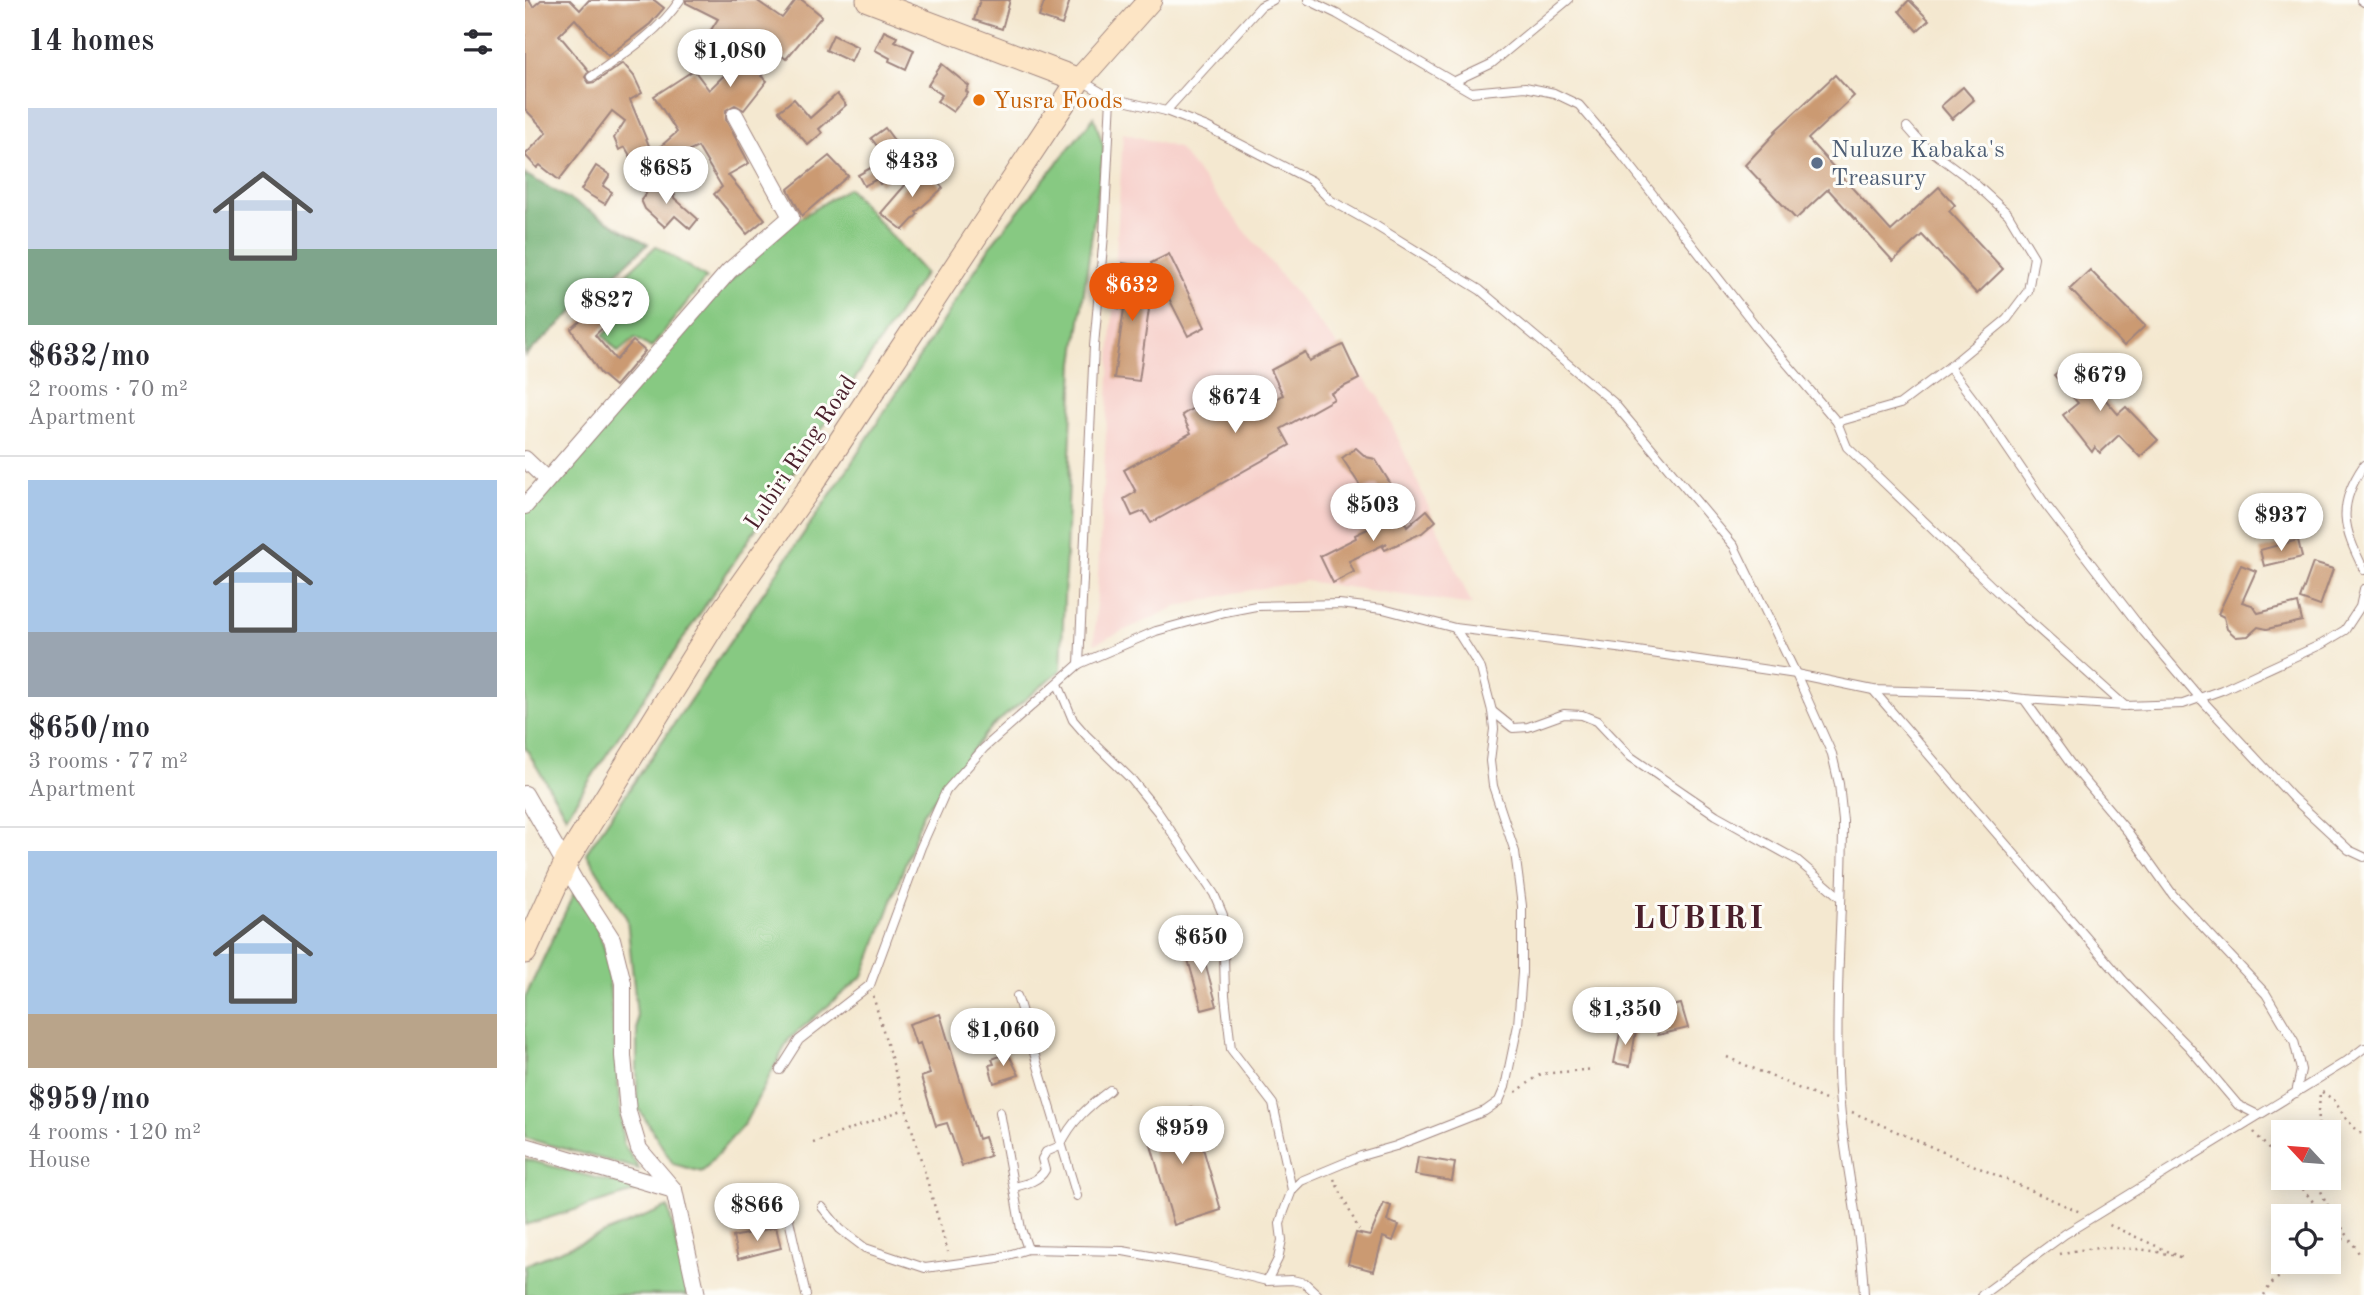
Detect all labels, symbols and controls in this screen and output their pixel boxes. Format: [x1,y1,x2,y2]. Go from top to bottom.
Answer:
icon: filters [459,23,497,61]
text: 14 homes [28,27,154,57]
pin: $1,080 [673,29,787,89]
text: $1,080 [693,40,767,63]
place label: Yusra Foods [993,90,1123,114]
marker: Yusra Foods [971,92,987,108]
place label: Nuluze Kabaka's Treasury [1831,139,2005,191]
pin: $433 [871,140,953,199]
pin: $685 [625,146,707,206]
text: $433 [885,150,939,173]
icon: home [200,153,326,279]
marker: Nuluze Kabaka's Treasury [1809,155,1825,171]
text: $685 [639,157,693,180]
pin: $632 [1091,264,1173,323]
text: $632 [1105,274,1159,297]
pin: $827 [566,278,648,338]
text: $827 [580,289,634,312]
text: $632/mo [28,342,150,372]
pin: $679 [2059,354,2141,413]
text: $679 [2073,364,2127,387]
street label: Lubiri Ring Road [741,372,862,535]
pin: $674 [1194,376,1276,435]
text: 2 rooms · 70 m² [28,378,188,401]
text: $674 [1208,386,1262,409]
text: Apartment [28,406,136,429]
pin: $503 [1332,484,1414,543]
text: $503 [1346,494,1400,517]
pin: $937 [2240,494,2322,553]
text: $937 [2254,504,2308,527]
icon: home [200,525,326,651]
text: $650/mo [28,714,150,744]
text: 3 rooms · 77 m² [28,750,188,773]
text: Apartment [28,778,136,801]
icon: home [200,896,326,1022]
district label: LUBIRI [1633,904,1765,936]
pin: $650 [1160,916,1242,975]
text: $650 [1174,926,1228,949]
pin: $1,350 [1568,988,1682,1047]
text: $1,350 [1588,998,1662,1021]
pin: $1,060 [946,1009,1060,1068]
text: $1,060 [966,1019,1040,1042]
text: $959/mo [28,1085,150,1115]
pin: $959 [1141,1106,1223,1166]
text: $959 [1155,1117,1209,1140]
north arrow [2271,1120,2341,1190]
map controls [2271,1120,2341,1274]
text: 4 rooms · 120 m² [28,1121,201,1144]
text: House [28,1149,90,1172]
pin: $866 [716,1184,798,1243]
text: $866 [730,1194,784,1217]
button: locate [2271,1204,2341,1274]

